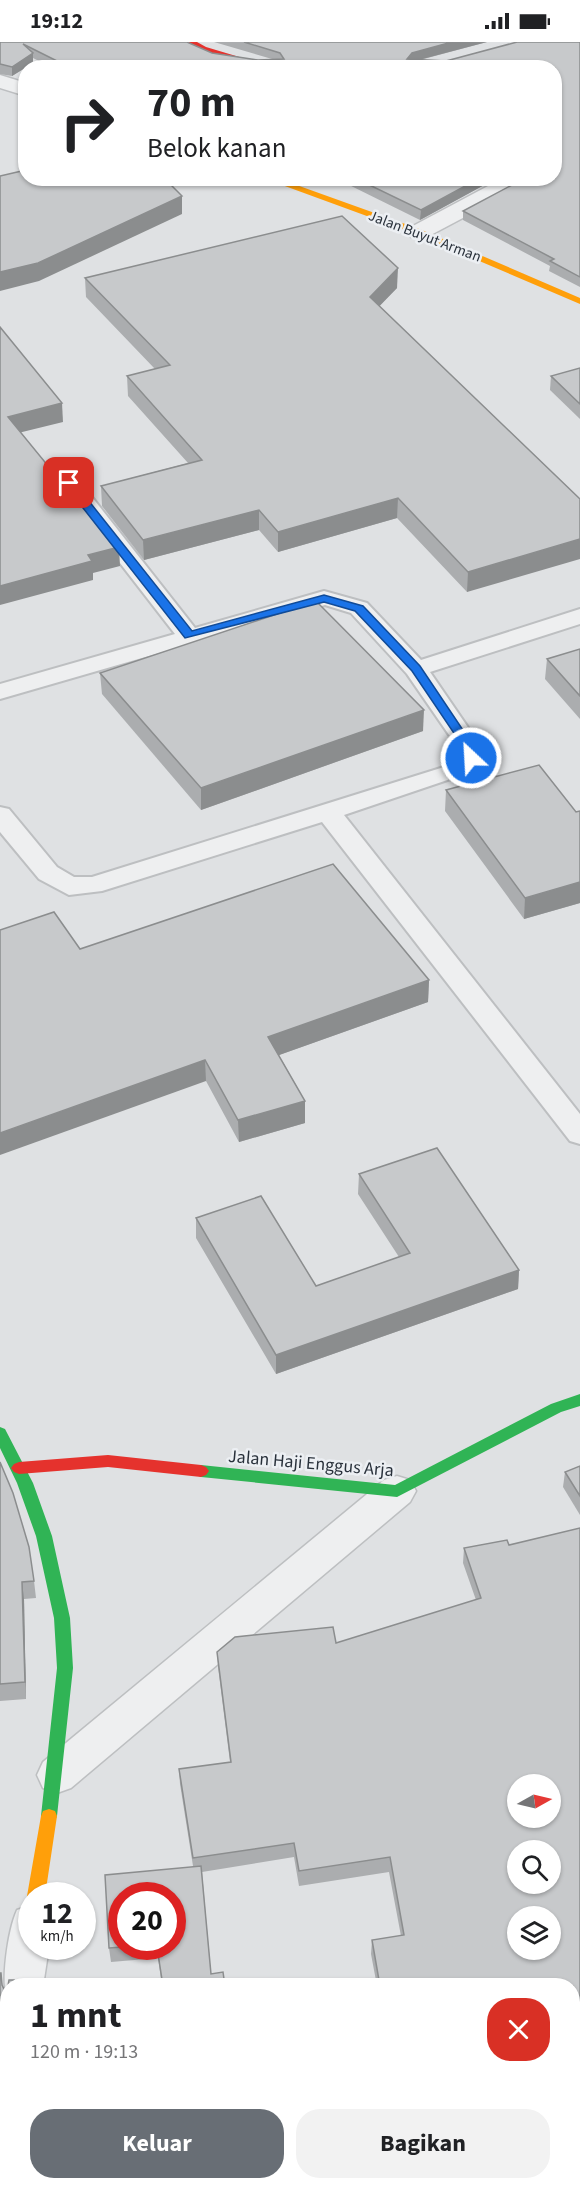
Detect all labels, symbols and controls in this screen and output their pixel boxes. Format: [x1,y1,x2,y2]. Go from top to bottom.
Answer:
text: 19:12 [30,5,83,37]
text: 70 m [147,73,236,133]
icon: right [48,84,126,162]
text: Belok kanan [147,129,286,168]
street label: Jalan Buyut Arman [365,205,484,268]
pin [43,457,94,508]
icon: arrive [52,466,85,499]
position arrow [439,726,503,790]
street label: Jalan Haji Enggus Arja [227,1444,395,1483]
north arrow [507,1774,561,1828]
map controls [507,1774,561,1960]
button: search [507,1840,561,1894]
speed limit sign: 20 [108,1882,186,1960]
text: 12 [41,1892,73,1935]
button: layers [507,1906,561,1960]
text: km/h [40,1926,74,1947]
text: 1 mnt [30,1990,121,2041]
button: close [487,1998,550,2061]
text: 120 m · 19:13 [30,2038,138,2066]
button: Keluar [30,2109,284,2178]
button: Bagikan [296,2109,550,2178]

